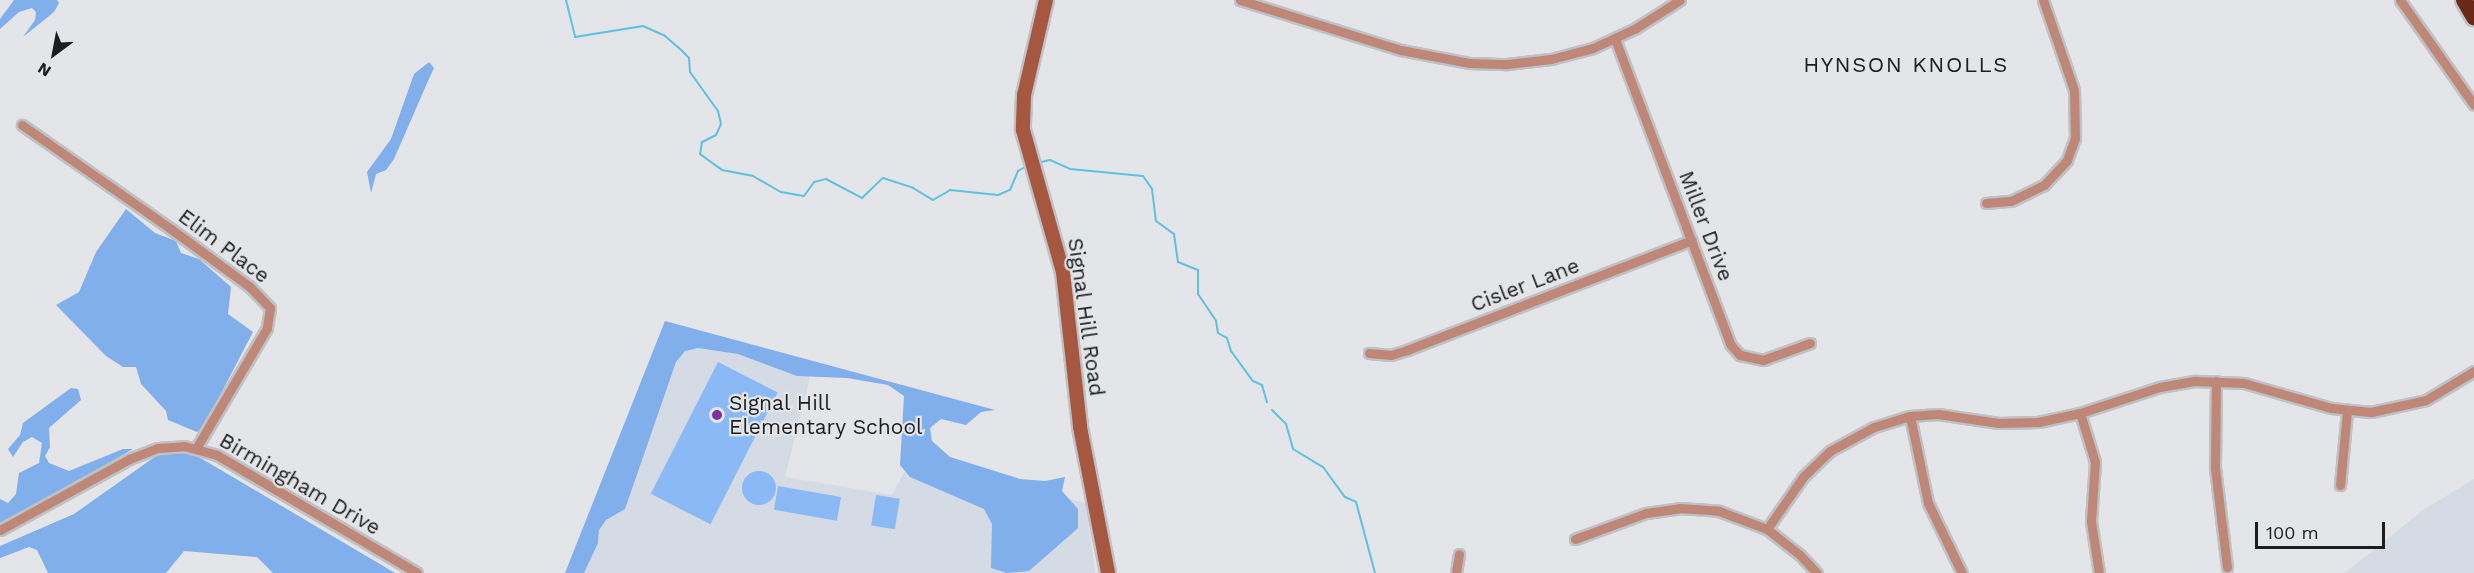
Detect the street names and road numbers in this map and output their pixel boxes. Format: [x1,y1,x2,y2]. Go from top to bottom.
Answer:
street label: Miller Drive [1673,167,1739,285]
street label: Elim Place [173,204,275,288]
street label: Signal Hill Road [1062,236,1110,398]
street label: Cisler Lane [1467,253,1583,317]
street label: Birmingham Drive [215,428,385,540]

